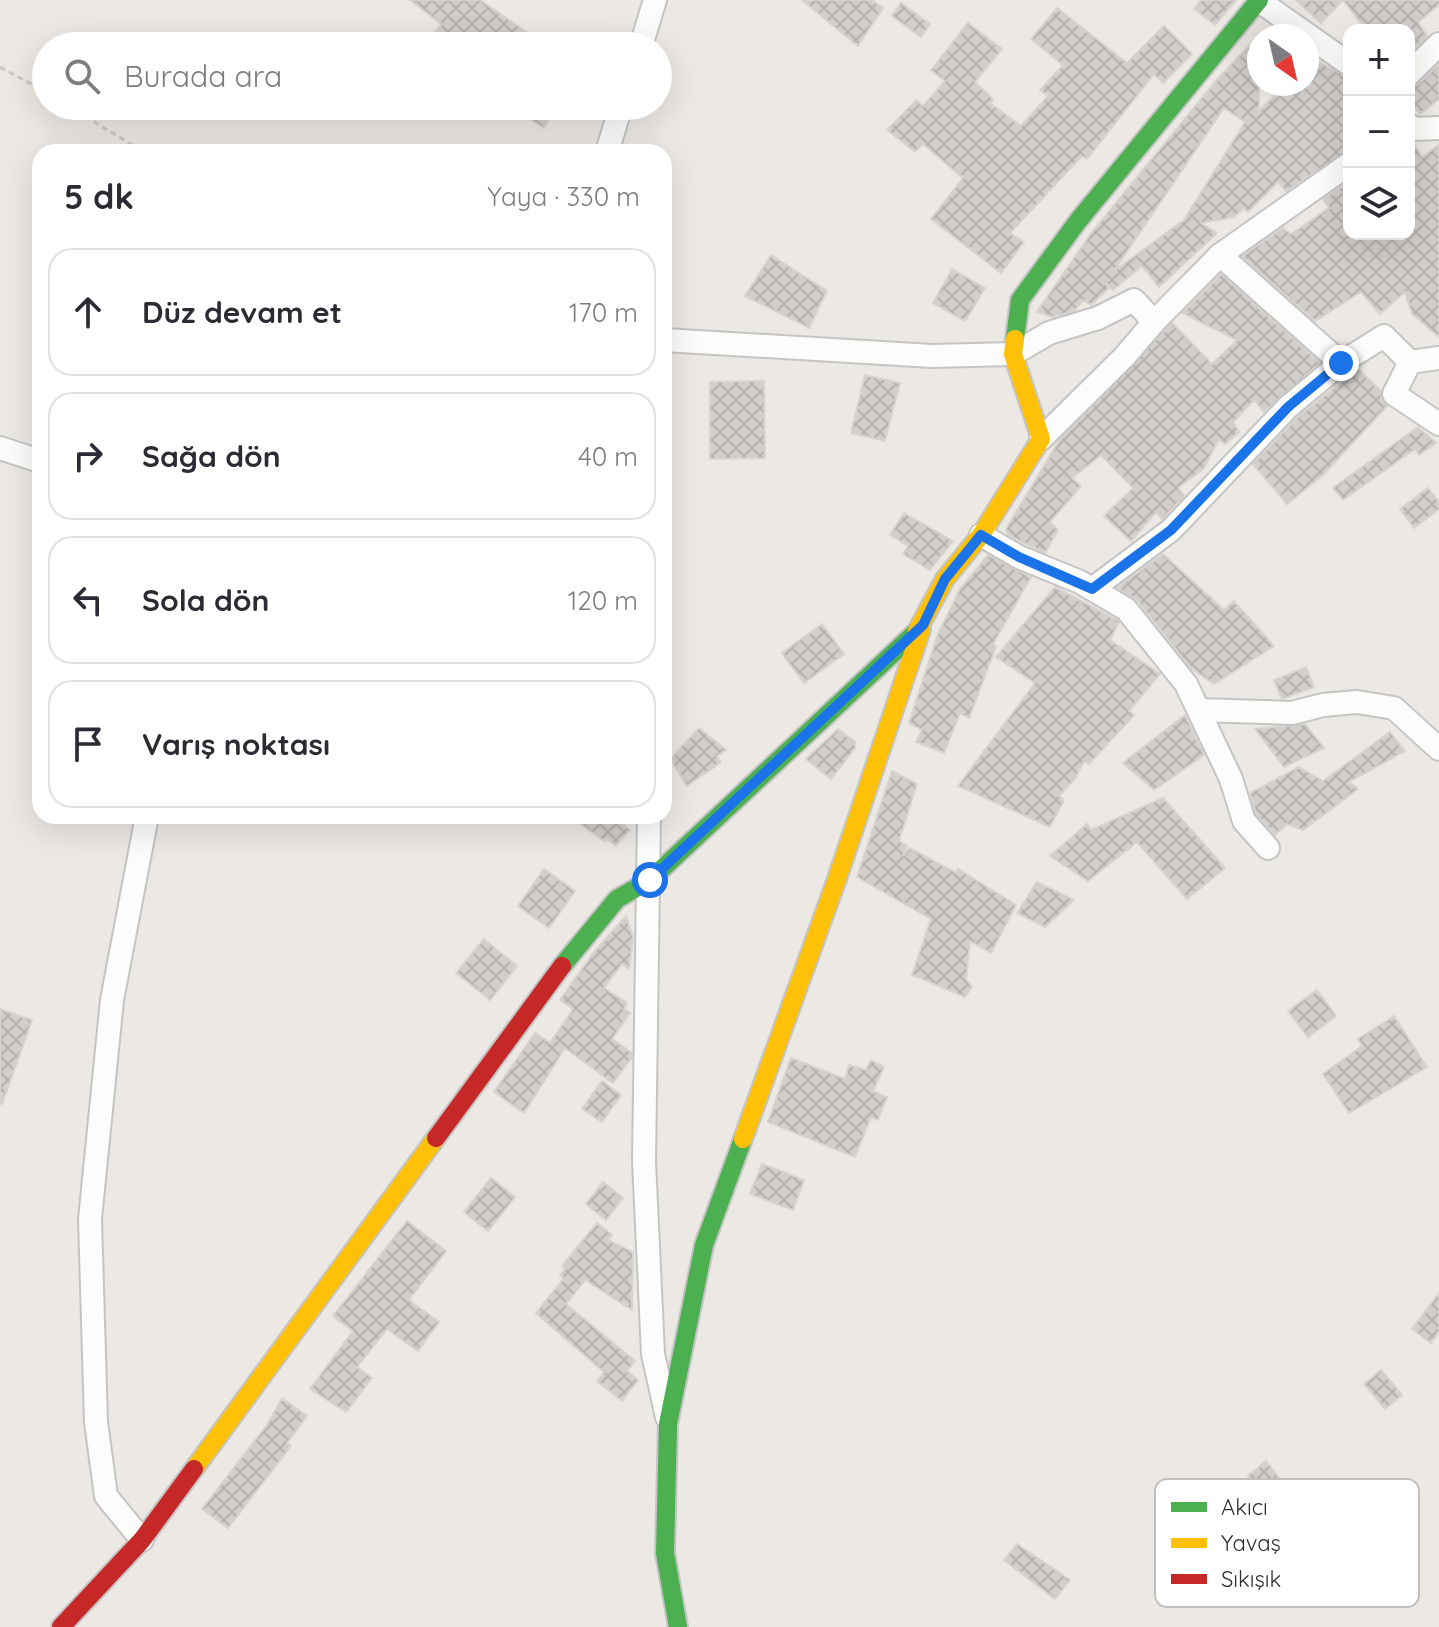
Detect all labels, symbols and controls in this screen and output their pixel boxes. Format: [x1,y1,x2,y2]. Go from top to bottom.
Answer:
north arrow [1247,24,1319,96]
map controls [1343,24,1415,240]
button: + [1343,24,1415,96]
search box [32,32,672,120]
icon: search [60,54,104,98]
text: Burada ara [124,57,282,95]
button: − [1343,96,1415,168]
button: layers [1343,168,1415,240]
text: 5 dk [64,175,134,218]
text: Yaya · 330 m [487,180,640,213]
icon: ahead [66,290,110,334]
text: Düz devam et [142,293,342,331]
text: 170 m [569,296,638,329]
route end [1323,345,1359,381]
icon: right [66,434,110,478]
text: Sağa dön [142,437,281,475]
text: 40 m [578,440,638,473]
icon: left [66,578,110,622]
text: Sola dön [142,581,269,619]
text: 120 m [568,584,638,617]
icon: arrive [66,722,110,766]
text: Varış noktası [142,725,330,763]
route start [632,862,668,898]
legend [1155,1479,1419,1607]
text: Akıcı [1221,1493,1268,1521]
text: Yavaş [1221,1529,1281,1557]
text: Sıkışık [1221,1565,1281,1593]

